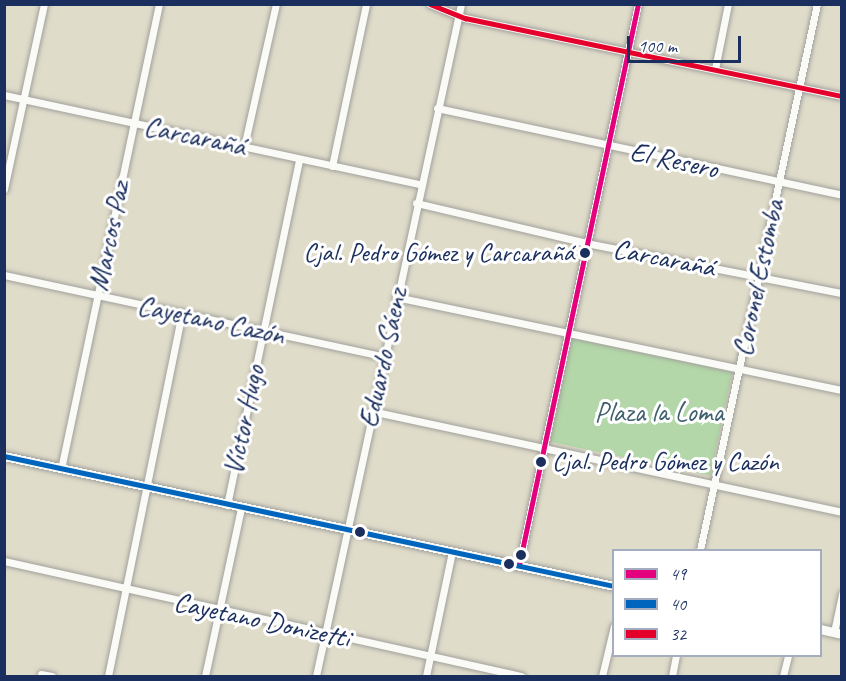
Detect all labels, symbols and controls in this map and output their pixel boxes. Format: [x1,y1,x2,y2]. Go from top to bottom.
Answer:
scale bar [630,24,744,62]
text: 100 m [638,35,677,57]
street label: Carcarañá [141,109,249,163]
street label: El Resero [627,134,721,186]
street label: Marcos Paz [81,178,137,294]
street label: Coronel Estomba [725,197,791,359]
street label: Carcarañá [610,232,718,284]
place label: Cjal. Pedro Gómez y Carcarañá [304,237,574,269]
marker: Cjal. Pedro Gómez y Carcarañá [579,247,591,259]
street label: Eduardo Sáenz [352,285,414,431]
street label: Cayetano Cazón [134,288,288,352]
street label: Víctor Hugo [216,362,272,478]
park label: Plaza la Loma [594,395,724,429]
place label: Cjal. Pedro Gómez y Cazón [552,446,779,478]
marker: Cjal. Pedro Gómez y Cazón [535,456,547,468]
unlabelled marker [354,526,366,538]
unlabelled marker [515,549,527,561]
legend [612,549,822,657]
unlabelled marker [503,558,515,570]
text: 49 [670,563,686,585]
street label: Cayetano Donizetti [171,585,353,655]
text: 40 [670,593,686,615]
text: 32 [670,623,686,645]

